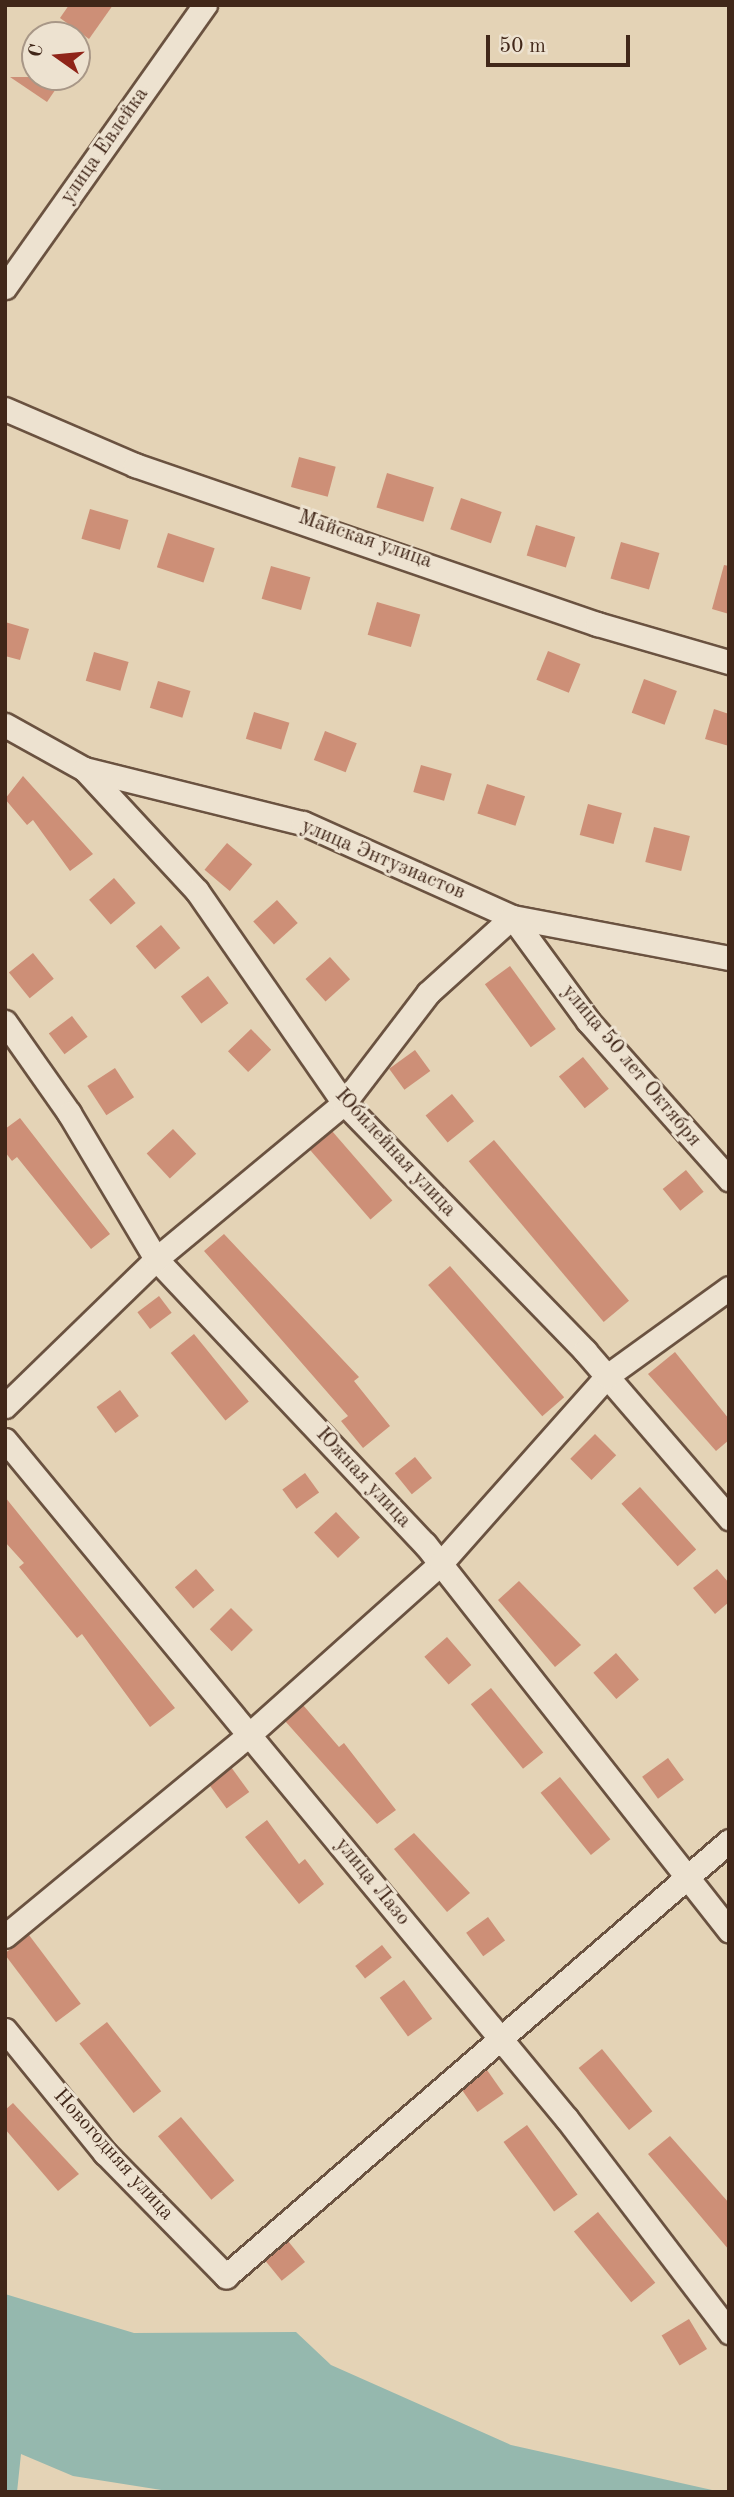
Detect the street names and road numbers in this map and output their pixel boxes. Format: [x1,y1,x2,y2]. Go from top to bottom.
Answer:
street label: улица Евлейка [55,83,155,209]
street label: Майская улица [295,505,435,575]
street label: улица Энтузиастов [297,814,469,906]
street label: улица 50 лет Октября [556,980,706,1152]
street label: Юбилейная улица [329,1083,461,1223]
street label: Южная улица [310,1422,416,1534]
street label: улица Лазо [329,1833,415,1931]
street label: Новогодняя улица [47,2084,179,2226]

